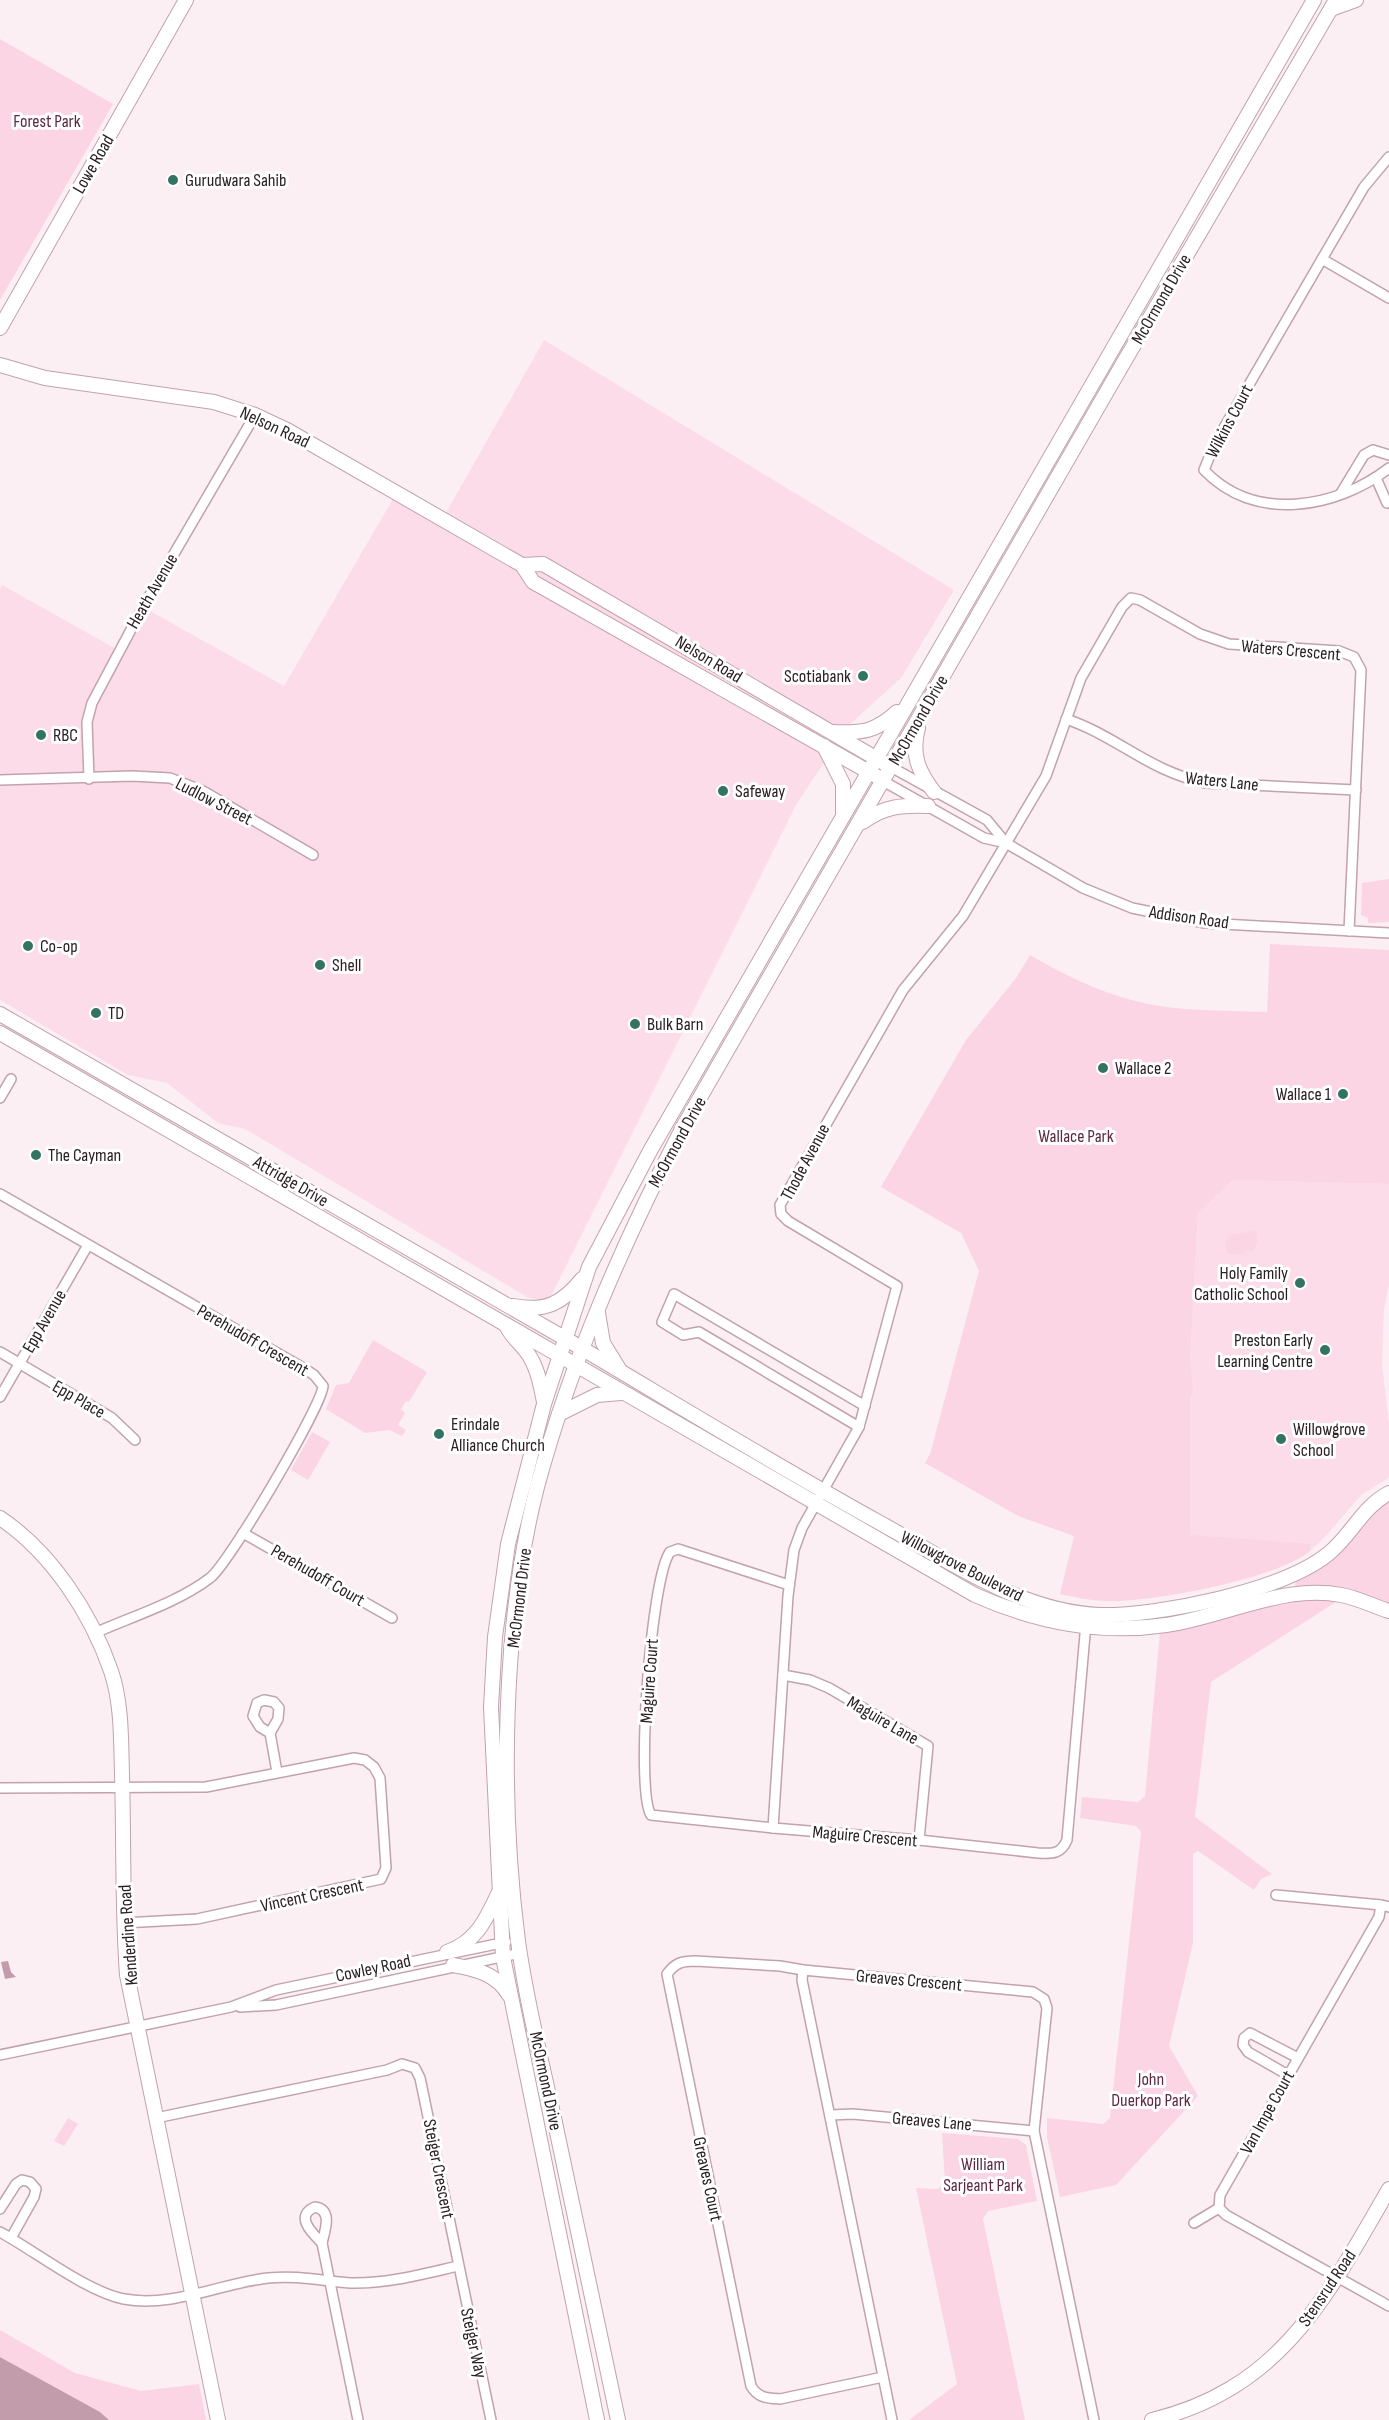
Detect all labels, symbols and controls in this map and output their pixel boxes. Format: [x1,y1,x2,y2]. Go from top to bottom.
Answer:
park label: Forest Park [13,111,81,132]
street label: Lowe Road [68,131,119,197]
place label: Gurudwara Sahib [185,170,286,191]
marker: Gurudwara Sahib [166,173,180,187]
street label: McOrmond Drive [1127,250,1196,348]
street label: Wilkins Court [1201,380,1258,462]
street label: Nelson Road [237,402,313,453]
street label: Heath Avenue [122,550,182,633]
street label: Nelson Road [672,631,746,688]
street label: Waters Crescent [1240,636,1342,665]
place label: Scotiabank [784,666,851,687]
marker: Scotiabank [856,669,870,683]
street label: McOrmond Drive [884,671,953,769]
place label: RBC [53,725,78,746]
marker: RBC [34,728,48,742]
street label: Waters Lane [1184,767,1260,796]
street label: Ludlow Street [172,773,256,830]
place label: Safeway [735,781,785,802]
marker: Safeway [716,784,730,798]
street label: Addison Road [1147,901,1230,933]
place label: Co-op [40,936,78,957]
marker: Co-op [21,939,35,953]
place label: Shell [332,955,361,976]
marker: Shell [313,958,327,972]
place label: TD [108,1003,124,1024]
marker: TD [89,1006,103,1020]
place label: Bulk Barn [647,1014,703,1035]
marker: Bulk Barn [628,1017,642,1031]
place label: Wallace 2 [1115,1058,1171,1079]
marker: Wallace 2 [1096,1061,1110,1075]
place label: Wallace 1 [1276,1084,1332,1105]
marker: Wallace 1 [1336,1087,1350,1101]
street label: McOrmond Drive [644,1093,711,1191]
street label: Thode Avenue [776,1120,834,1204]
park label: Wallace Park [1038,1126,1114,1147]
place label: The Cayman [48,1145,121,1166]
marker: The Cayman [29,1148,43,1162]
street label: Attridge Drive [249,1151,332,1211]
place label: Holy Family Catholic School [1194,1263,1288,1305]
marker: Holy Family Catholic School [1293,1276,1307,1290]
street label: Epp Avenue [18,1286,71,1356]
street label: Perehudoff Crescent [193,1300,313,1381]
place label: Preston Early Learning Centre [1217,1330,1313,1372]
marker: Preston Early Learning Centre [1318,1343,1332,1357]
street label: Epp Place [49,1376,109,1423]
place label: Erindale Alliance Church [450,1414,545,1456]
place label: Willowgrove School [1293,1419,1365,1461]
marker: Erindale Alliance Church [432,1427,446,1441]
marker: Willowgrove School [1274,1432,1288,1446]
street label: Willowgrove Boulevard [897,1527,1027,1606]
street label: Perehudoff Court [267,1540,369,1611]
street label: McOrmond Drive [503,1547,536,1649]
street label: Maguire Court [636,1637,663,1724]
street label: Maguire Lane [843,1692,922,1749]
street label: Maguire Crescent [811,1821,919,1852]
street label: Vincent Crescent [259,1874,366,1917]
street label: Kenderdine Road [115,1884,142,1986]
street label: Cowley Road [334,1950,413,1987]
street label: Greaves Crescent [855,1965,963,1996]
street label: McOrmond Drive [525,2030,566,2132]
street label: Van Impe Court [1236,2066,1299,2158]
park label: John Duerkop Park [1111,2069,1191,2111]
street label: Greaves Lane [891,2108,973,2135]
street label: Steiger Crescent [419,2118,459,2221]
street label: Greaves Court [688,2135,727,2224]
park label: William Sarjeant Park [943,2154,1023,2196]
street label: Stensrud Road [1294,2246,1361,2330]
street label: Steiger Way [456,2306,491,2380]

